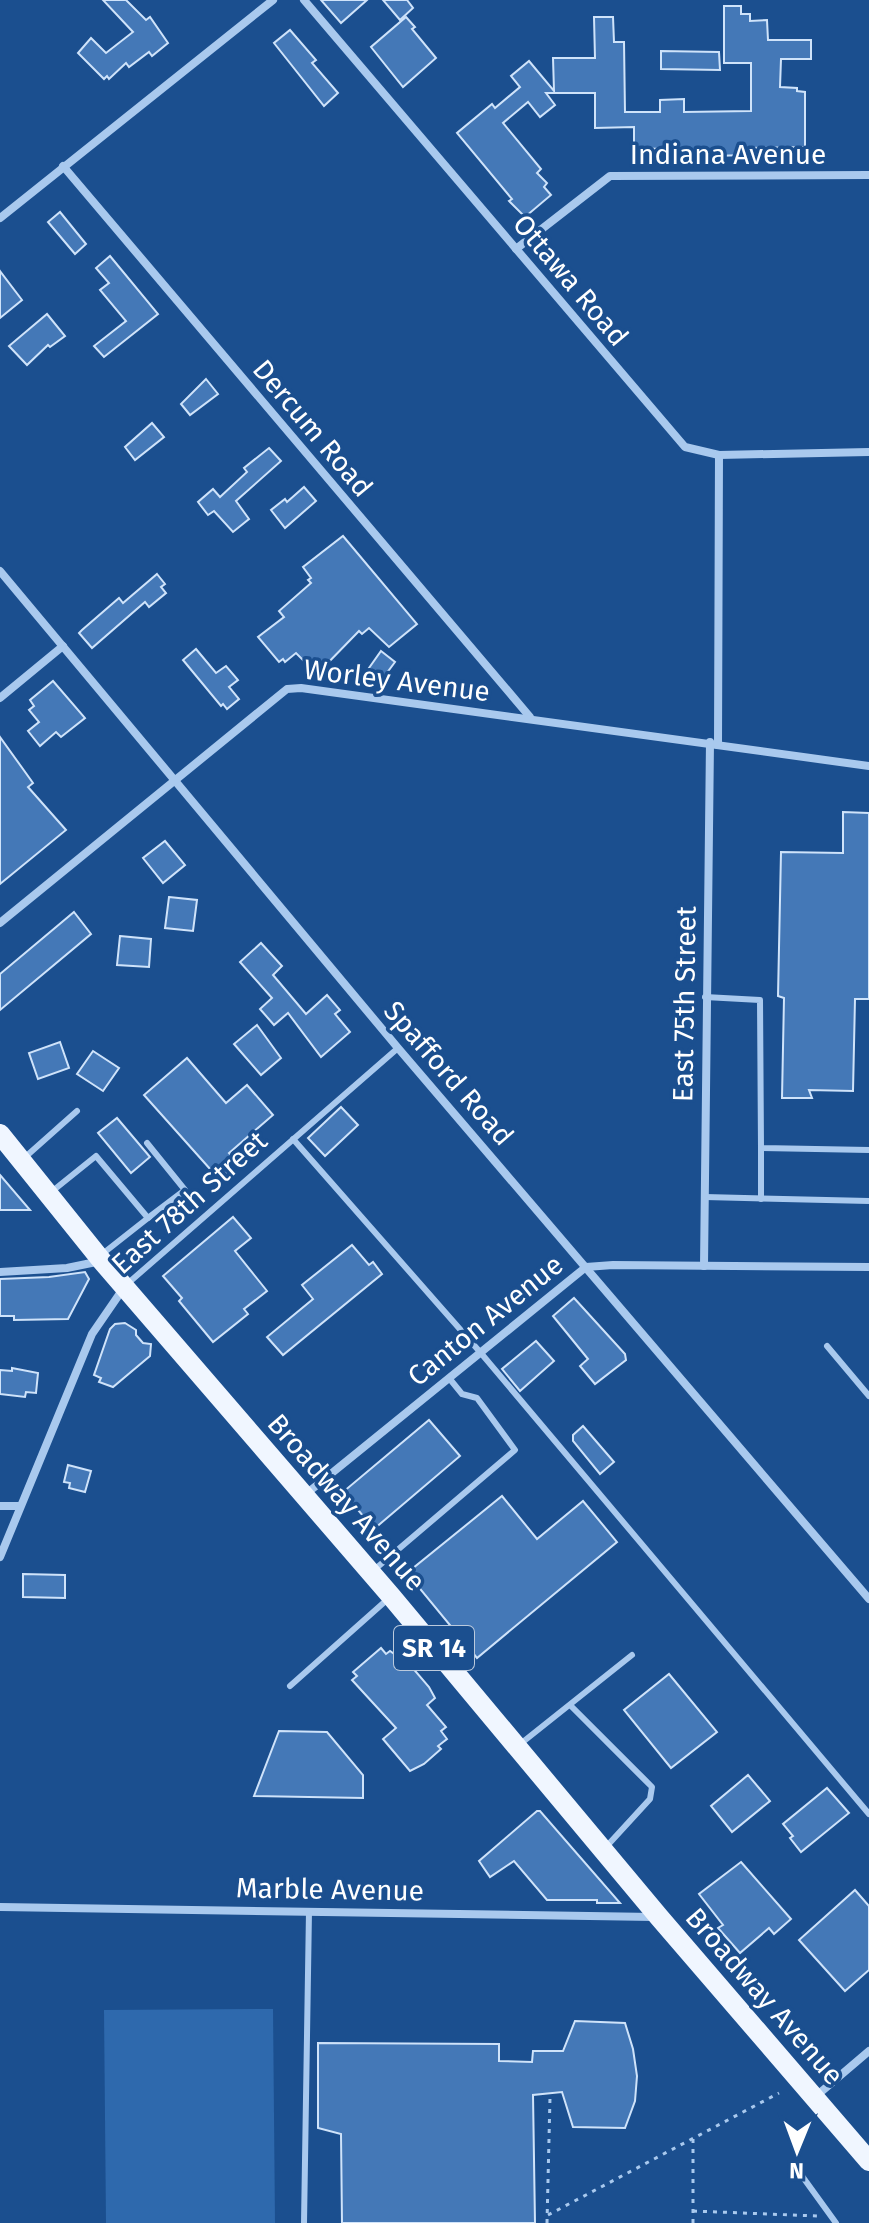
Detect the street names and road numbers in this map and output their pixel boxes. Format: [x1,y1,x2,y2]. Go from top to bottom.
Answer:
street label: Indiana Avenue [630,138,826,171]
street label: Ottawa Road [506,208,635,353]
street label: Dercum Road [246,353,379,504]
street label: Worley Avenue [302,653,492,708]
street label: East 75th Street [666,905,703,1102]
street label: Spafford Road [377,994,520,1152]
street label: East 78th Street [105,1123,274,1281]
street label: Canton Avenue [401,1248,569,1393]
street label: Broadway Avenue [261,1407,432,1598]
road number: SR 14 [394,1626,474,1670]
street label: Marble Avenue [236,1871,424,1908]
street label: Broadway Avenue [679,1901,850,2092]

